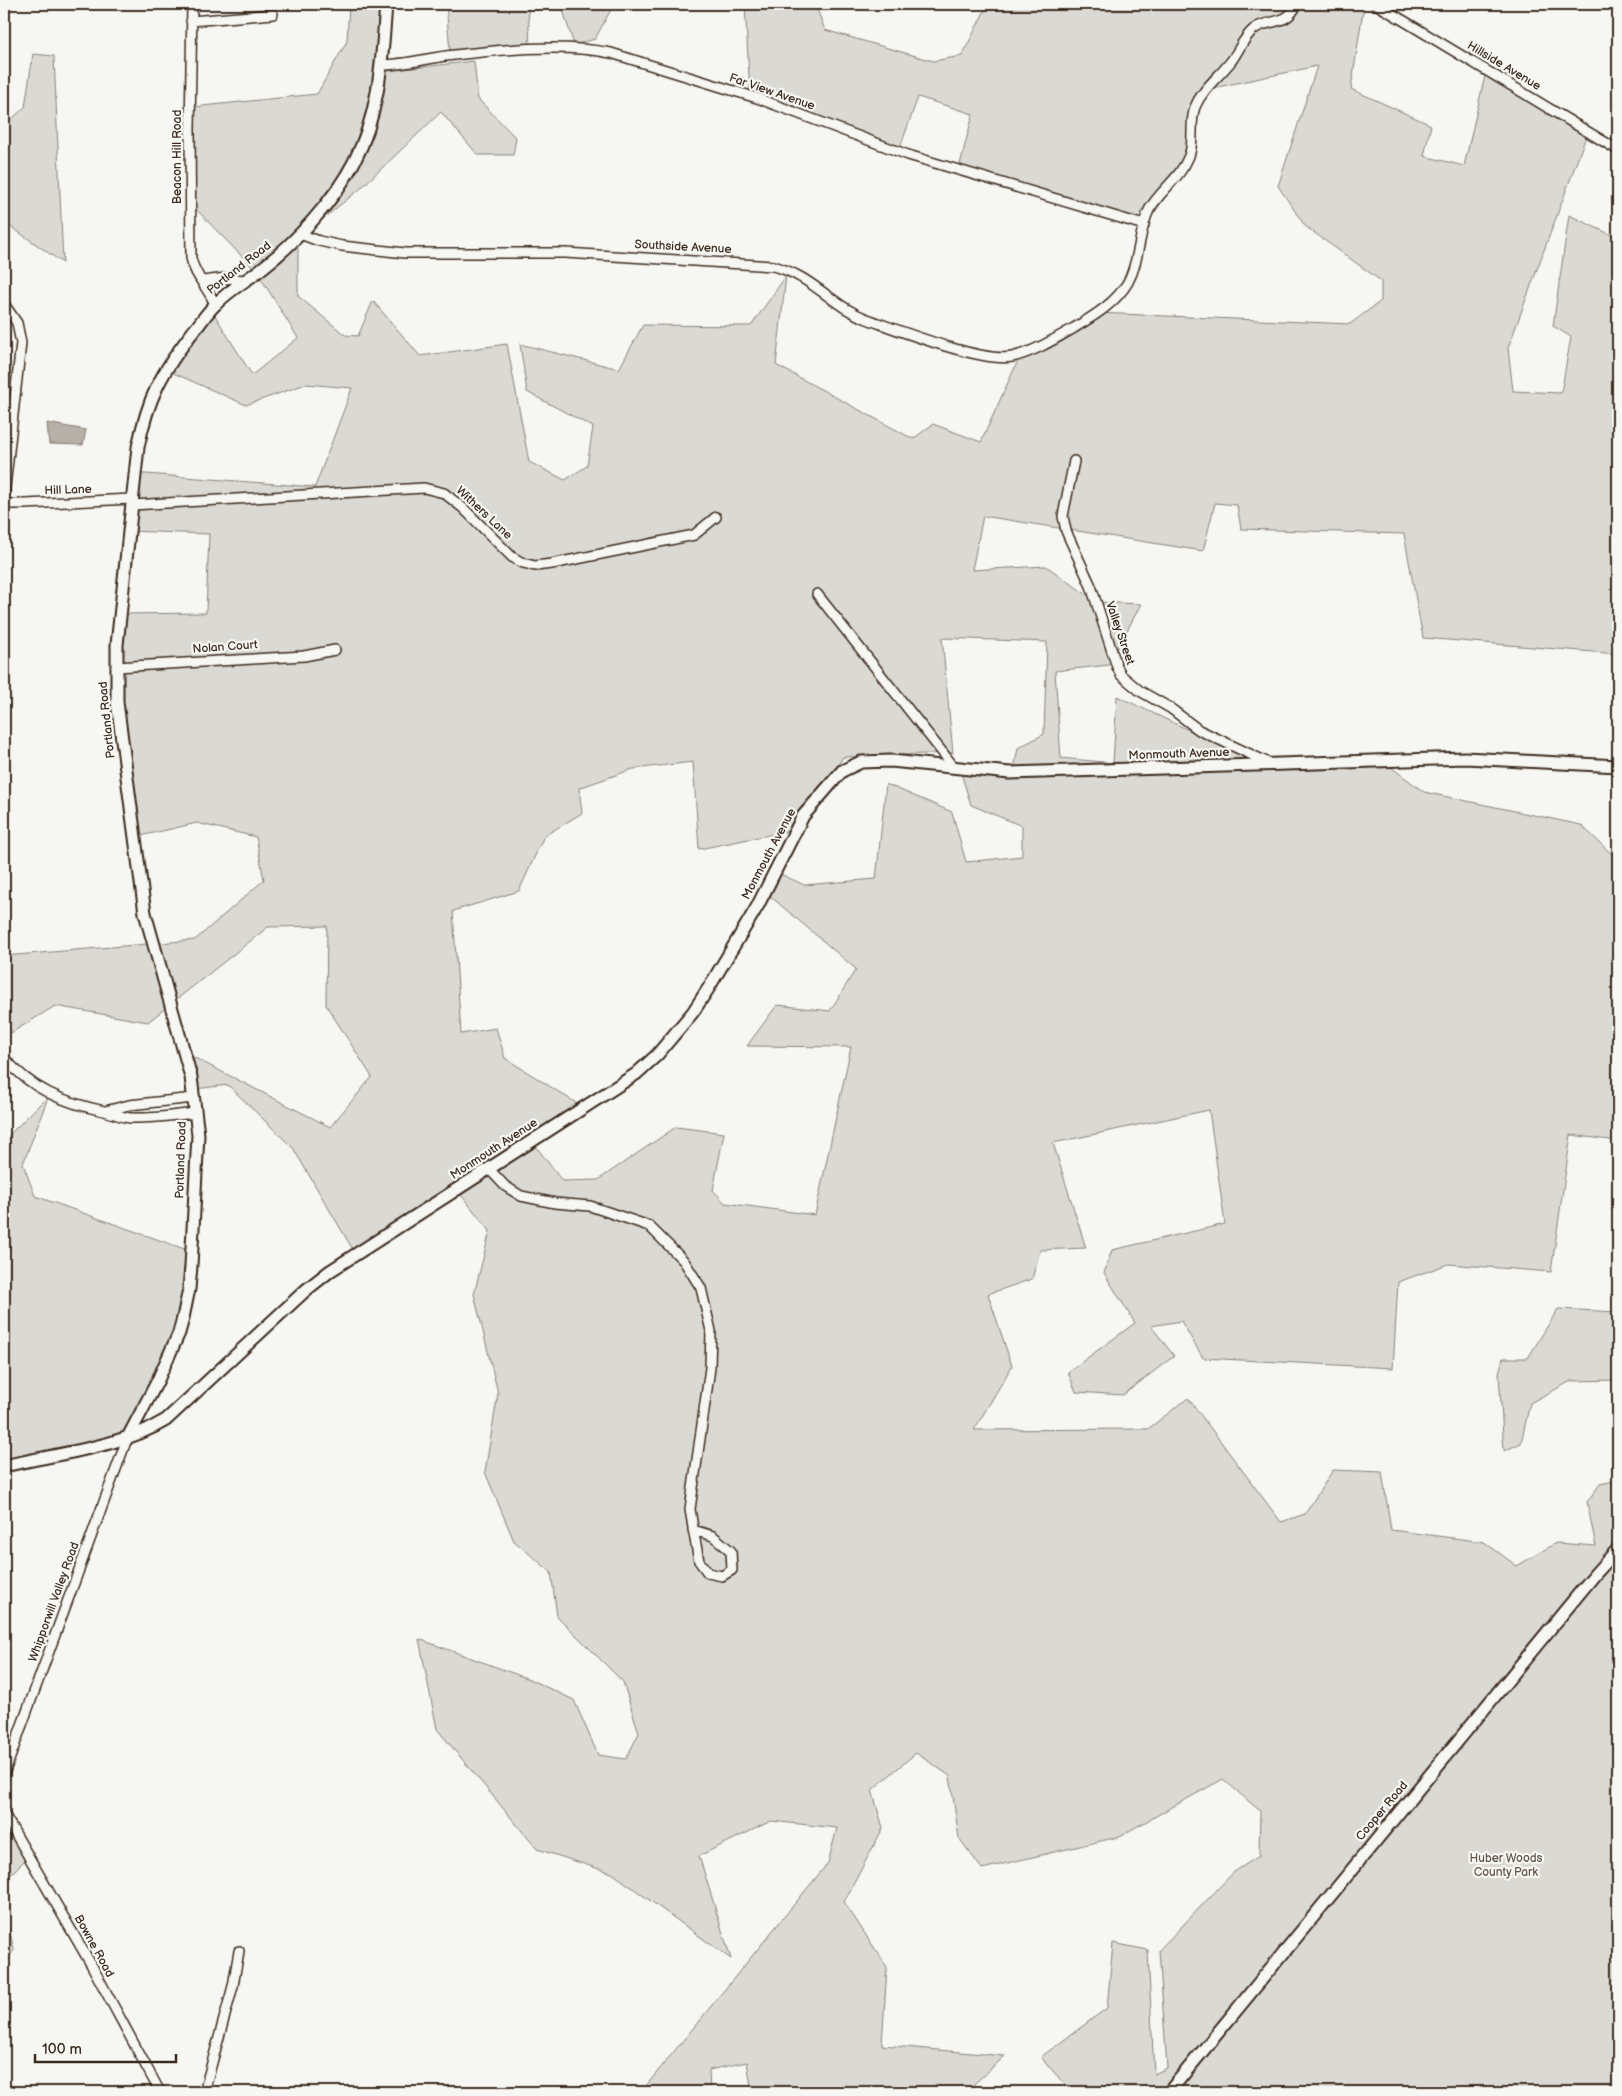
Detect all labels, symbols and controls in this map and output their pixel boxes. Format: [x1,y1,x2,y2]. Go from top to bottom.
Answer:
street label: Hillside Avenue [1464,38,1544,94]
street label: Far View Avenue [727,70,817,114]
street label: Beacon Hill Road [170,110,185,204]
street label: Southside Avenue [634,237,732,257]
street label: Portland Road [204,238,274,298]
street label: Hill Lane [44,482,92,498]
street label: Withers Lane [453,483,515,543]
street label: Valley Street [1102,599,1138,667]
street label: Nolan Court [192,637,258,657]
street label: Portland Road [95,681,119,759]
street label: Monmouth Avenue [1128,745,1230,763]
street label: Monmouth Avenue [739,806,799,902]
street label: Monmouth Avenue [448,1115,540,1183]
street label: Portland Road [172,1121,190,1199]
street label: Whipporwill Valley Road [25,1540,83,1664]
street label: Cooper Road [1353,1778,1411,1844]
park label: Huber Woods County Park [1469,1851,1543,1880]
street label: Bowne Road [71,1912,117,1980]
scale bar [35,2031,176,2063]
text: 100 m [42,2040,82,2059]

